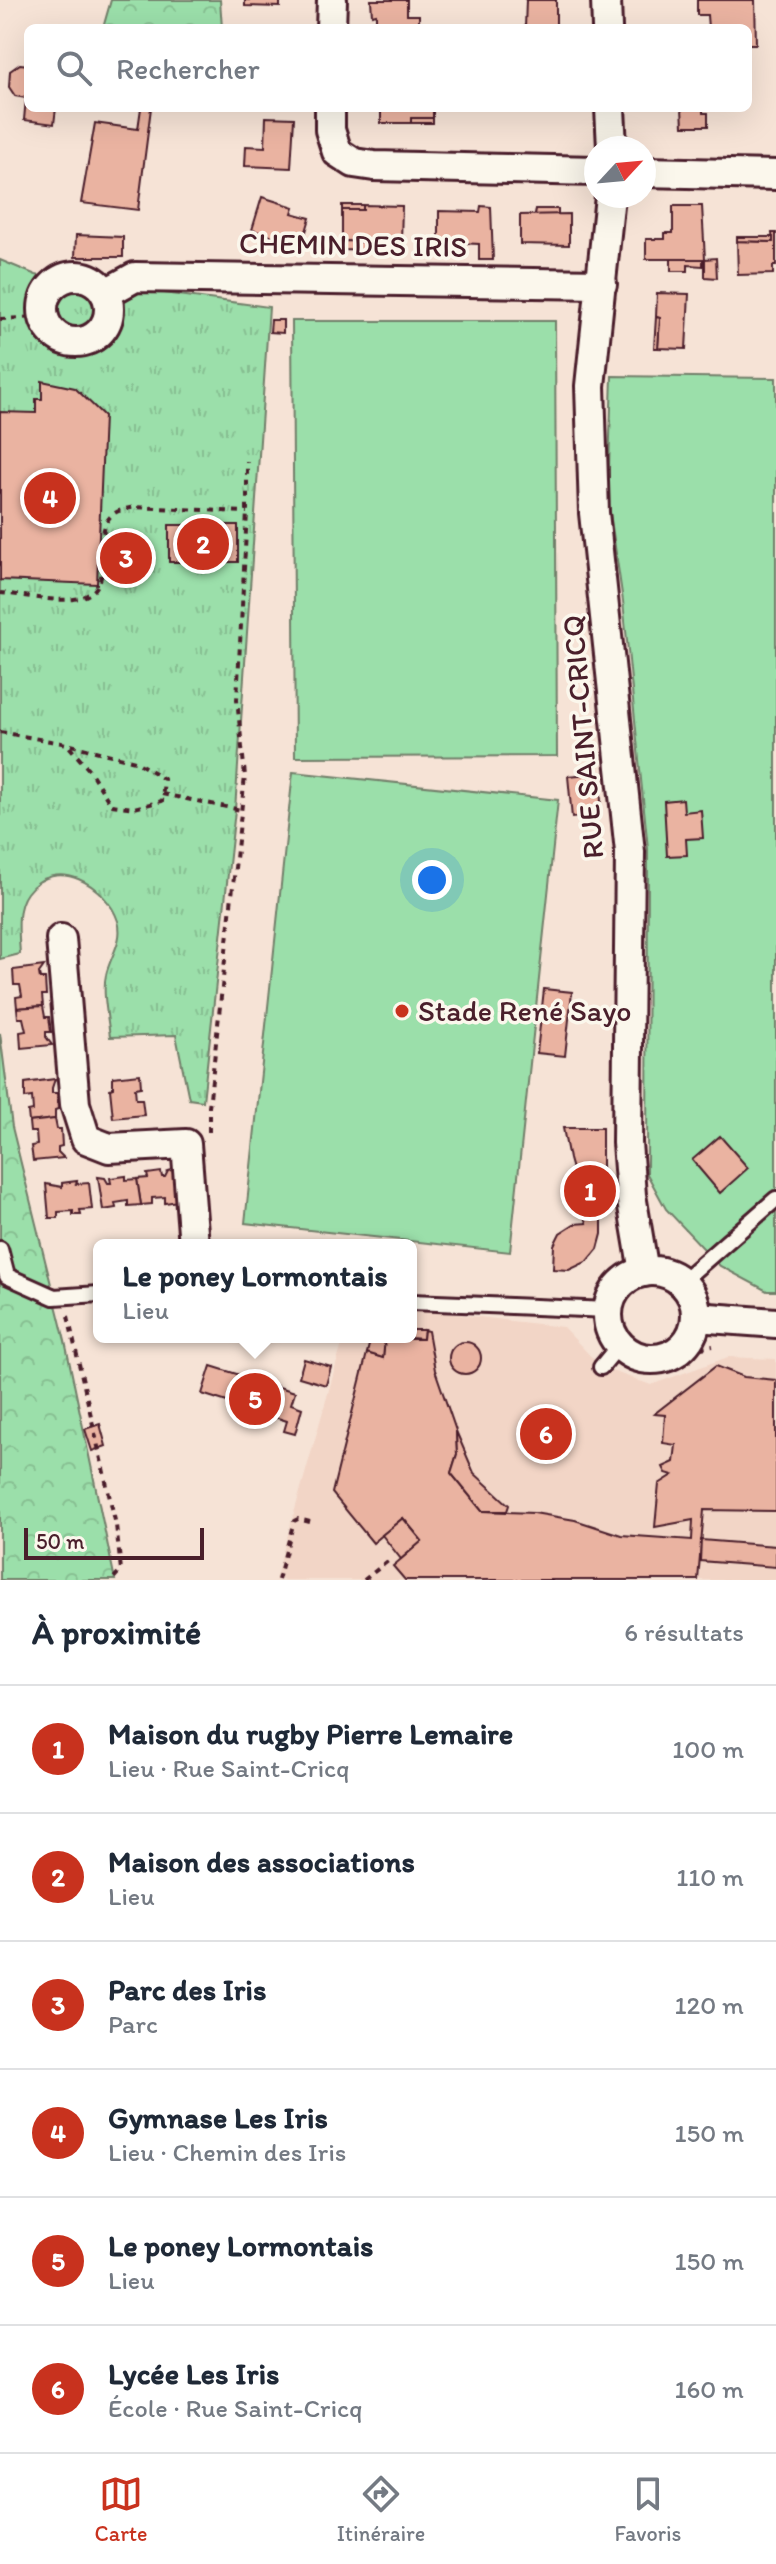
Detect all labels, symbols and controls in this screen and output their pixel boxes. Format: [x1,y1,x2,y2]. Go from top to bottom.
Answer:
search box [24,24,752,112]
icon: search [52,46,96,90]
text: Rechercher [116,50,260,87]
north arrow [584,136,656,208]
street label: CHEMIN DES IRIS [239,224,467,265]
pin: 4 [24,468,76,528]
pin: 2 [177,514,229,574]
pin: 3 [100,528,152,588]
street label: RUE SAINT-CRICQ [553,614,612,860]
your location [412,860,452,900]
place label: Stade René Sayo [418,992,631,1029]
marker: Stade René Sayo [393,1002,411,1020]
pin: 1 [564,1161,616,1221]
popup [93,1239,417,1343]
text: Le poney Lormontais [122,1257,388,1294]
text: Lieu [122,1294,169,1326]
pin: 5 [229,1369,281,1429]
pin: 6 [520,1404,572,1464]
scale bar [24,1524,204,1560]
text: 50 m [36,1528,85,1555]
text: À proximité [32,1612,201,1653]
text: 6 résultats [624,1616,744,1648]
text: Maison du rugby Pierre Lemaire [108,1715,513,1752]
text: 1 [52,1733,64,1765]
text: 100 m [672,1733,744,1765]
text: Lieu · Rue Saint-Cricq [108,1752,350,1784]
text: Maison des associations [108,1843,415,1880]
text: 2 [51,1861,65,1893]
text: 110 m [676,1861,744,1893]
text: Lieu [108,1880,155,1912]
text: Parc des Iris [108,1971,266,2008]
text: 3 [51,1989,65,2021]
text: 120 m [675,1989,744,2021]
text: Parc [108,2008,158,2040]
text: Gymnase Les Iris [108,2099,328,2136]
text: 4 [50,2117,66,2149]
text: 150 m [675,2117,744,2149]
text: Lieu · Chemin des Iris [108,2136,346,2168]
text: Le poney Lormontais [108,2227,373,2264]
text: 5 [51,2245,65,2277]
text: 150 m [675,2245,744,2277]
text: Lieu [108,2264,155,2296]
text: Lycée Les Iris [108,2355,279,2392]
text: 6 [51,2373,65,2405]
text: 160 m [674,2373,744,2405]
text: École · Rue Saint-Cricq [108,2392,363,2424]
tab: Carte [95,2472,148,2547]
tab: Itinéraire [337,2472,425,2547]
tab: Favoris [614,2472,681,2547]

